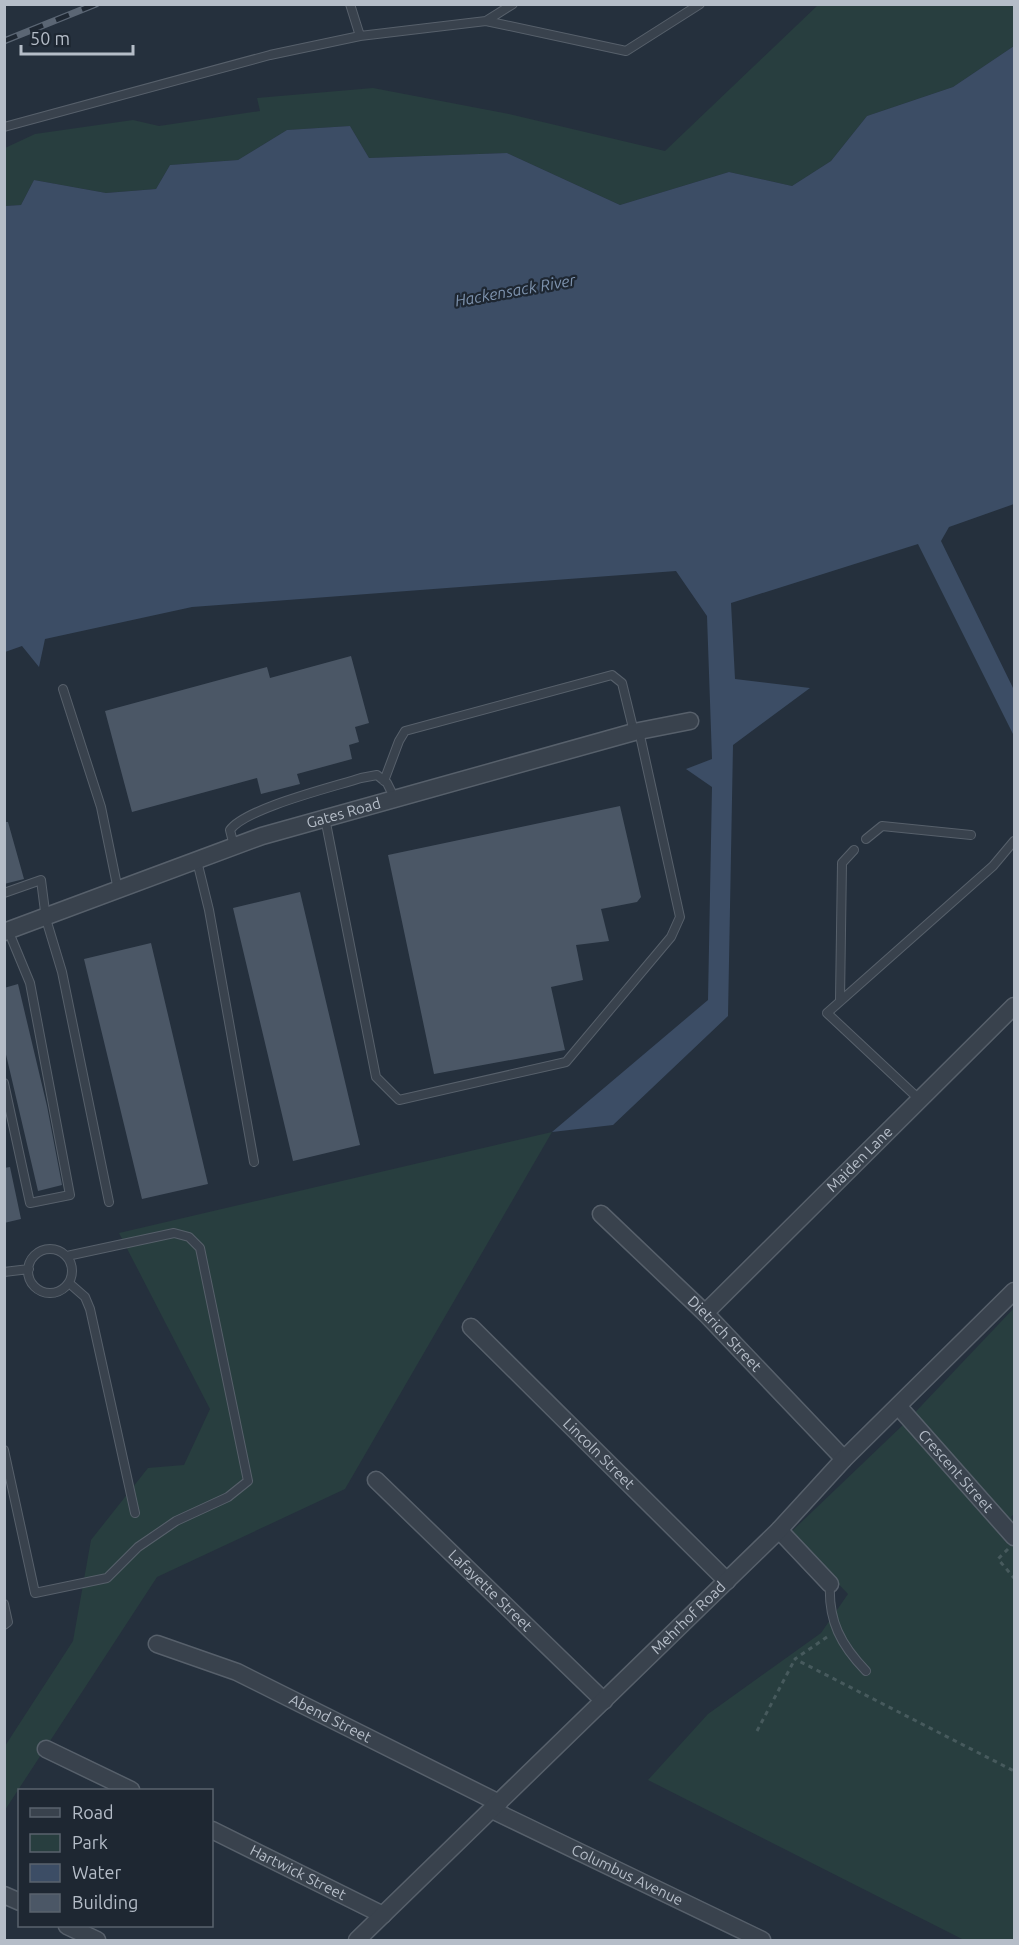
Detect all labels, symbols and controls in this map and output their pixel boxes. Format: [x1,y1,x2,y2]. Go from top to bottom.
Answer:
scale bar [21,18,134,56]
text: 50 m [30,28,70,48]
water label: Hackensack River [453,270,578,309]
street label: Gates Road [304,794,383,831]
street label: Maiden Lane [823,1123,896,1195]
street label: Dietrich Street [684,1292,765,1375]
street label: Lincoln Street [560,1414,638,1492]
street label: Crescent Street [915,1426,997,1516]
street label: Lafayette Street [445,1546,536,1635]
street label: Mehrhof Road [647,1578,729,1657]
street label: Abend Street [287,1691,374,1746]
legend [18,1789,213,1927]
text: Road [72,1802,114,1822]
text: Park [72,1832,108,1852]
street label: Hartwick Street [247,1841,349,1903]
street label: Columbus Avenue [569,1841,686,1909]
text: Water [72,1862,122,1882]
text: Building [72,1892,138,1912]

